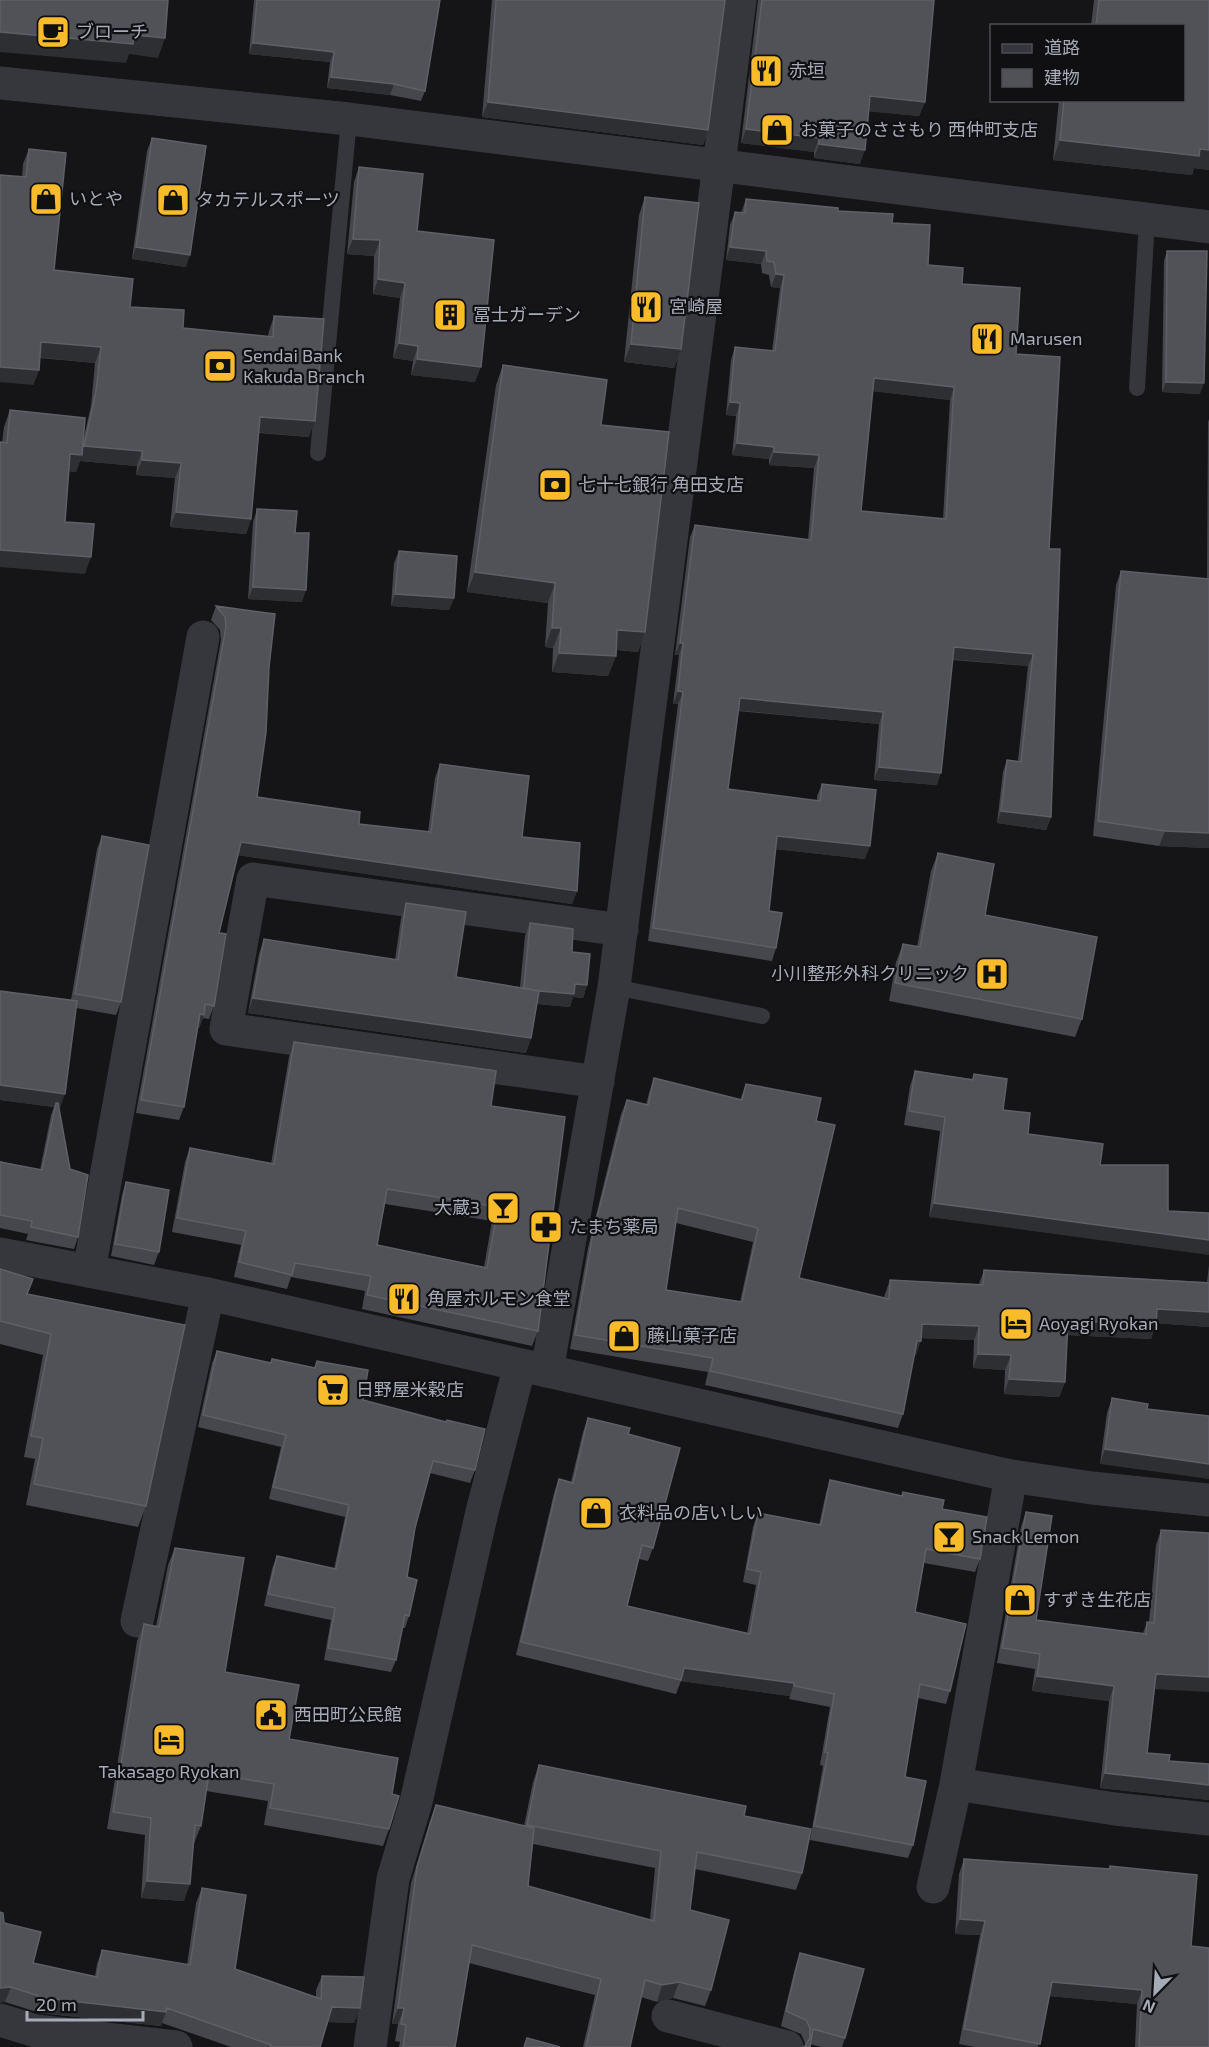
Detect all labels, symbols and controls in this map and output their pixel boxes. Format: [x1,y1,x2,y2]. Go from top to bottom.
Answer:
cafe icon: ブローチ [35,14,71,50]
place label: ブローチ [76,20,148,42]
legend [990,24,1185,102]
text: 道路 [1044,36,1080,58]
restaurant icon: 赤垣 [748,53,784,89]
place label: 赤垣 [789,59,825,81]
text: 建物 [1044,66,1080,88]
shop icon: お菓子のささもり 西仲町支店 [759,112,795,148]
place label: お菓子のささもり 西仲町支店 [800,118,1038,140]
shop icon: いとや [28,181,64,217]
shop icon: タカテルスポーツ [155,182,191,218]
place label: いとや [69,187,123,209]
place label: タカテルスポーツ [196,188,340,210]
restaurant icon: 宮崎屋 [628,289,664,325]
place label: 宮崎屋 [669,295,723,317]
building icon: 冨士ガーデン [432,297,468,333]
place label: 冨士ガーデン [473,303,581,325]
restaurant icon: Marusen [969,321,1005,357]
place label: Marusen [1010,327,1082,349]
place label: Sendai Bank Kakuda Branch [243,344,365,387]
bank icon: Sendai Bank Kakuda Branch [202,348,238,384]
bank icon: 七十七銀行 角田支店 [537,467,573,503]
place label: 七十七銀行 角田支店 [578,473,744,495]
hospital icon: 小川整形外科クリニック [974,956,1010,992]
place label: 小川整形外科クリニック [771,962,969,984]
bar icon: 大蔵3 [485,1190,521,1226]
place label: 大蔵3 [434,1196,480,1218]
pharmacy icon: たまち薬局 [528,1209,564,1245]
place label: たまち薬局 [569,1215,658,1237]
restaurant icon: 角屋ホルモン食堂 [386,1281,422,1317]
place label: 角屋ホルモン食堂 [427,1287,571,1309]
hotel icon: Aoyagi Ryokan [998,1306,1034,1342]
place label: Aoyagi Ryokan [1039,1312,1158,1334]
shop icon: 藤山菓子店 [606,1318,642,1354]
place label: 藤山菓子店 [647,1324,737,1346]
supermarket icon: 日野屋米穀店 [315,1372,351,1408]
place label: 日野屋米穀店 [356,1378,464,1400]
shop icon: 衣料品の店いしい [578,1495,614,1531]
place label: 衣料品の店いしい [619,1501,763,1523]
bar icon: Snack Lemon [931,1519,967,1555]
place label: Snack Lemon [972,1525,1080,1547]
shop icon: すずき生花店 [1002,1582,1038,1618]
place label: すずき生花店 [1043,1588,1151,1610]
public building icon: 西田町公民館 [253,1697,289,1733]
place label: 西田町公民館 [294,1703,402,1725]
hotel icon: Takasago Ryokan [151,1722,187,1758]
place label: Takasago Ryokan [98,1760,240,1782]
north arrow [1125,1963,1185,2023]
scale bar [27,1984,142,2022]
text: 20 m [36,1993,77,2015]
text: N [1140,1996,1158,2018]

